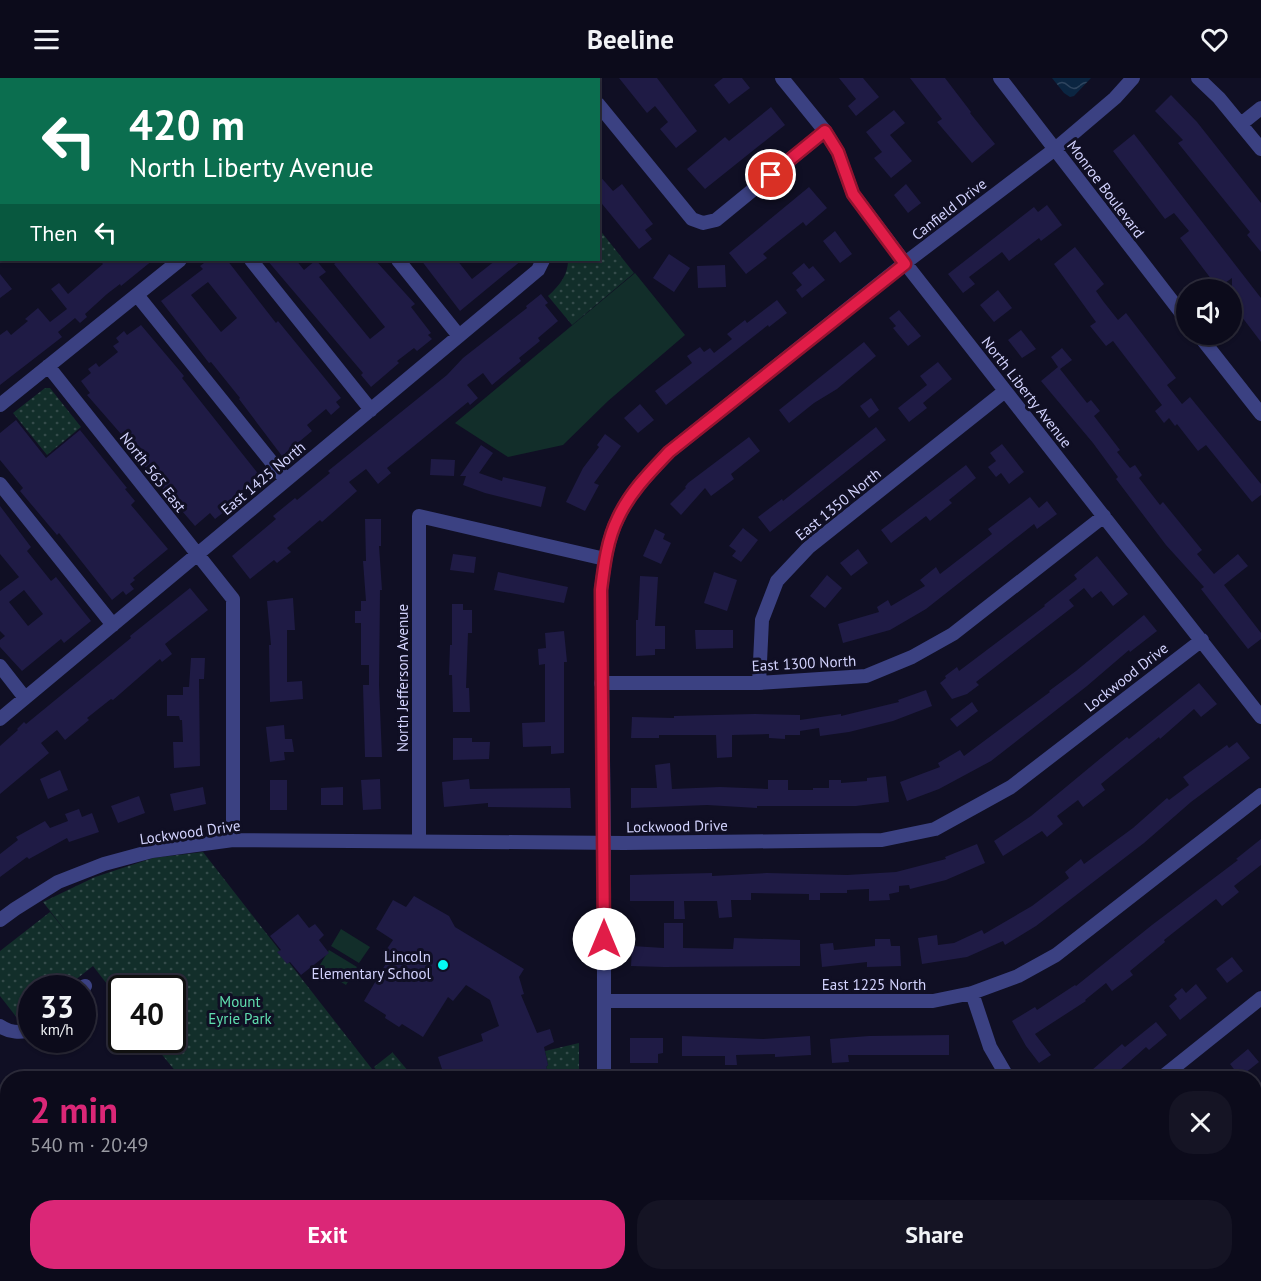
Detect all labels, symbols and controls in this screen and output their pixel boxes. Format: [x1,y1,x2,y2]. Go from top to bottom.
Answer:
text: Beeline [587,22,674,56]
icon: menu [30,23,63,56]
icon: heart [1198,23,1231,56]
text: 420 m [129,97,245,152]
icon: left [30,102,108,180]
street label: Monroe Boulevard [1063,136,1149,242]
pin [745,149,796,200]
text: North Liberty Avenue [129,150,374,184]
icon: arrive [754,158,787,191]
street label: Canfield Drive [908,174,990,244]
icon: left [89,216,122,249]
text: Then [30,219,77,247]
map controls [1176,279,1242,345]
button: sound [1176,279,1242,345]
street label: North Liberty Avenue [978,333,1076,451]
street label: North 565 East [116,428,190,516]
street label: East 1425 North [217,437,309,519]
street label: East 1350 North [791,464,885,544]
street label: North Jefferson Avenue [393,604,412,752]
street label: Lockwood Drive [1080,638,1172,716]
street label: East 1300 North [751,651,857,675]
street label: Lockwood Drive [138,816,242,848]
street label: Lockwood Drive [626,816,728,836]
position arrow [572,907,636,971]
place label: Lincoln Elementary School [311,947,432,983]
marker: Lincoln Elementary School [436,958,450,972]
speed limit sign: 40 [108,975,186,1053]
street label: East 1225 North [822,975,926,994]
text: 33 [40,987,74,1026]
park label: Mount Eyrie Park [208,992,272,1028]
text: km/h [41,1020,73,1039]
text: 2 min [30,1086,118,1133]
button: close [1169,1091,1232,1154]
text: 540 m · 20:49 [30,1132,148,1158]
button: Exit [30,1200,625,1269]
button: Share [637,1200,1232,1269]

